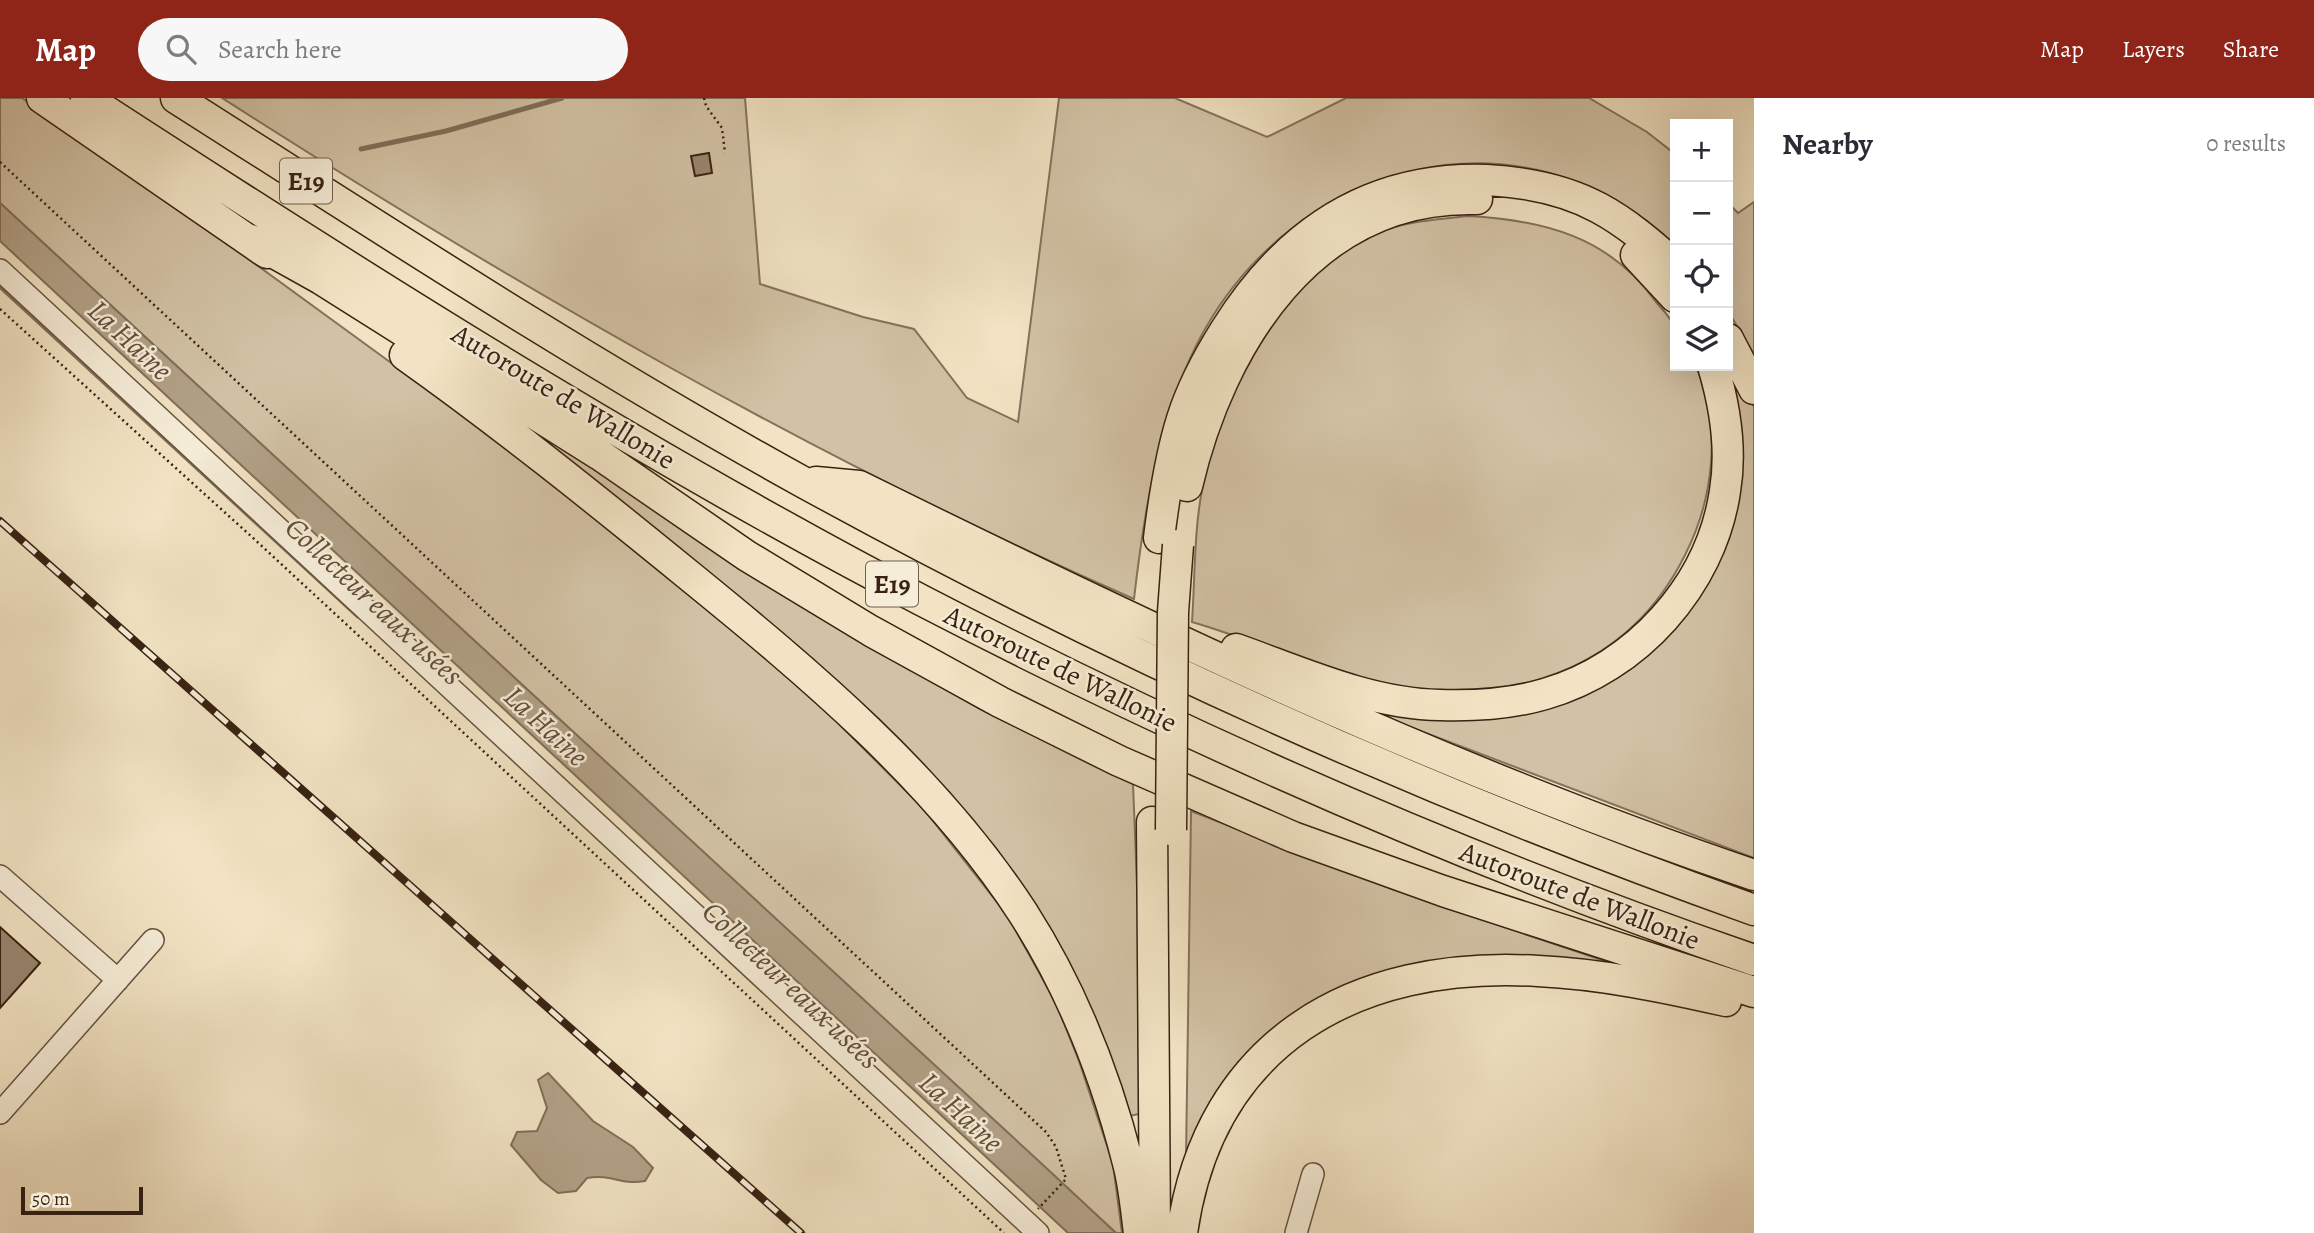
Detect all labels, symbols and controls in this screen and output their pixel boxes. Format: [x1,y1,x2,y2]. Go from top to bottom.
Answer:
search box [138,18,628,81]
text: Map [35,27,96,72]
icon: search [162,30,200,68]
text: Search here [218,32,342,67]
text: Map [2040,33,2084,65]
text: Layers [2122,33,2185,65]
text: Share [2223,33,2279,65]
map controls [1670,119,1733,371]
button: + [1670,119,1733,182]
text: Nearby [1782,124,1873,164]
text: 0 results [2206,128,2286,159]
road number: E19 [280,158,332,204]
button: − [1670,182,1733,245]
button: locate [1670,245,1733,308]
water label: La Haine [79,291,181,390]
button: layers [1670,308,1733,371]
street label: Autoroute de Wallonie [444,315,682,479]
water label: Collecteur eaux usées [276,508,472,694]
road number: E19 [866,562,918,606]
street label: Autoroute de Wallonie [937,596,1183,742]
water label: La Haine [495,677,597,776]
street label: Autoroute de Wallonie [1453,832,1705,959]
water label: Collecteur eaux usées [693,892,889,1078]
water label: La Haine [910,1063,1012,1162]
scale bar [21,1184,144,1216]
text: 50 m [32,1186,70,1212]

